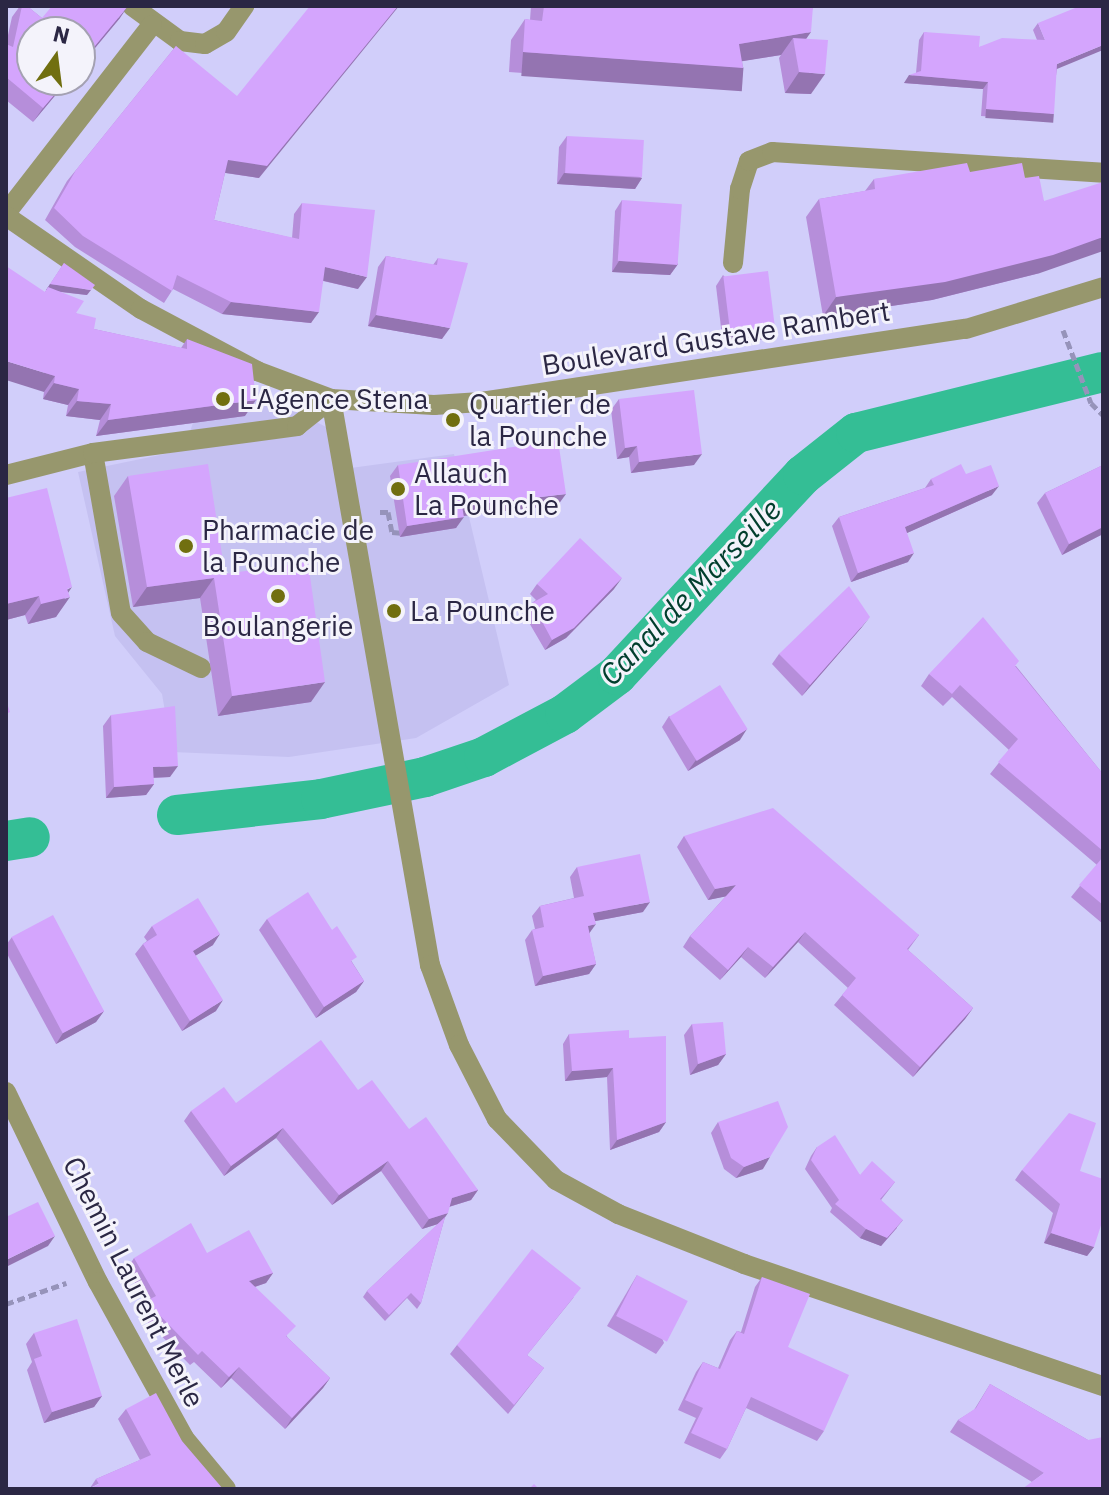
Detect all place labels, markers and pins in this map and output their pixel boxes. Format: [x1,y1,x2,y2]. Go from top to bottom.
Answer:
place label: L'Agence Stena [239,382,428,416]
place label: Quartier de la Pounche [469,387,611,453]
marker: L'Agence Stena [214,390,232,408]
marker: Quartier de la Pounche [444,411,462,429]
place label: Allauch La Pounche [414,456,559,522]
marker: Allauch La Pounche [389,480,407,498]
place label: Pharmacie de la Pounche [202,513,374,579]
marker: Pharmacie de la Pounche [177,537,195,555]
marker: Boulangerie [269,587,287,605]
place label: La Pounche [410,594,555,628]
marker: La Pounche [385,602,403,620]
place label: Boulangerie [203,609,353,643]

